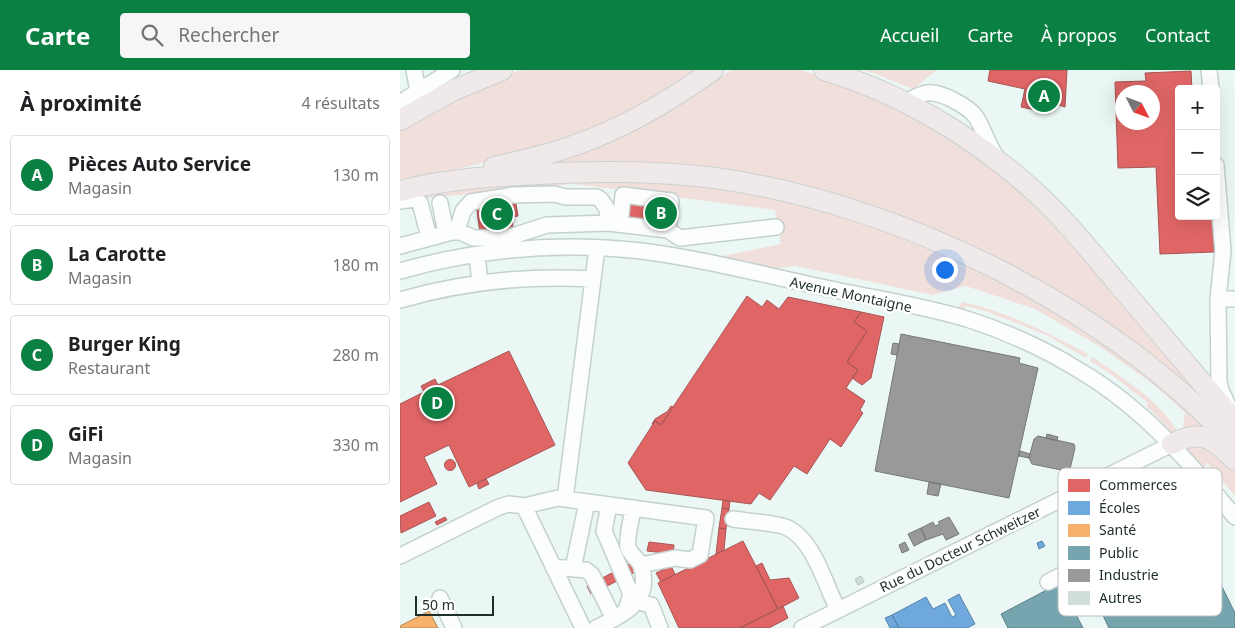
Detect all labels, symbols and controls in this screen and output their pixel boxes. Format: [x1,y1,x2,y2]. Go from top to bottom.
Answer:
search box [120,13,470,58]
text: Carte [25,19,90,52]
icon: search [138,21,166,49]
text: Rechercher [178,22,279,48]
text: Accueil [880,23,940,47]
text: Carte [968,23,1013,47]
text: À propos [1041,23,1117,47]
text: Contact [1145,23,1210,47]
pin: A [1028,77,1060,115]
north arrow [1115,85,1160,130]
map controls [1175,85,1220,220]
button: + [1175,85,1220,130]
text: À proximité [20,89,142,117]
text: 4 résultats [302,92,380,114]
button: − [1175,130,1220,175]
text: Pièces Auto Service [68,151,251,177]
text: A [31,164,43,186]
text: 130 m [332,164,379,186]
button: layers [1175,175,1220,220]
text: Magasin [68,177,132,199]
pin: B [645,194,677,232]
pin: C [481,195,513,233]
text: La Carotte [68,241,166,267]
text: B [32,254,42,276]
text: 180 m [332,254,379,276]
your location [932,257,958,283]
text: Magasin [68,267,132,289]
street label: Avenue Montaigne [788,272,914,316]
text: Burger King [68,331,181,357]
text: C [32,344,42,366]
text: 280 m [332,344,379,366]
text: Restaurant [68,357,150,379]
pin: D [421,384,453,422]
text: GiFi [68,421,104,447]
text: D [31,434,43,456]
text: 330 m [332,434,379,456]
text: Magasin [68,447,132,469]
legend [1058,468,1222,616]
text: Commerces [1099,475,1178,494]
text: Écoles [1099,498,1140,517]
street label: Rue du Docteur Schweitzer [876,502,1044,596]
text: Santé [1099,520,1136,539]
text: Public [1099,543,1139,562]
text: Industrie [1099,565,1159,584]
text: Autres [1099,588,1142,607]
scale bar [415,593,494,616]
text: 50 m [422,595,455,614]

